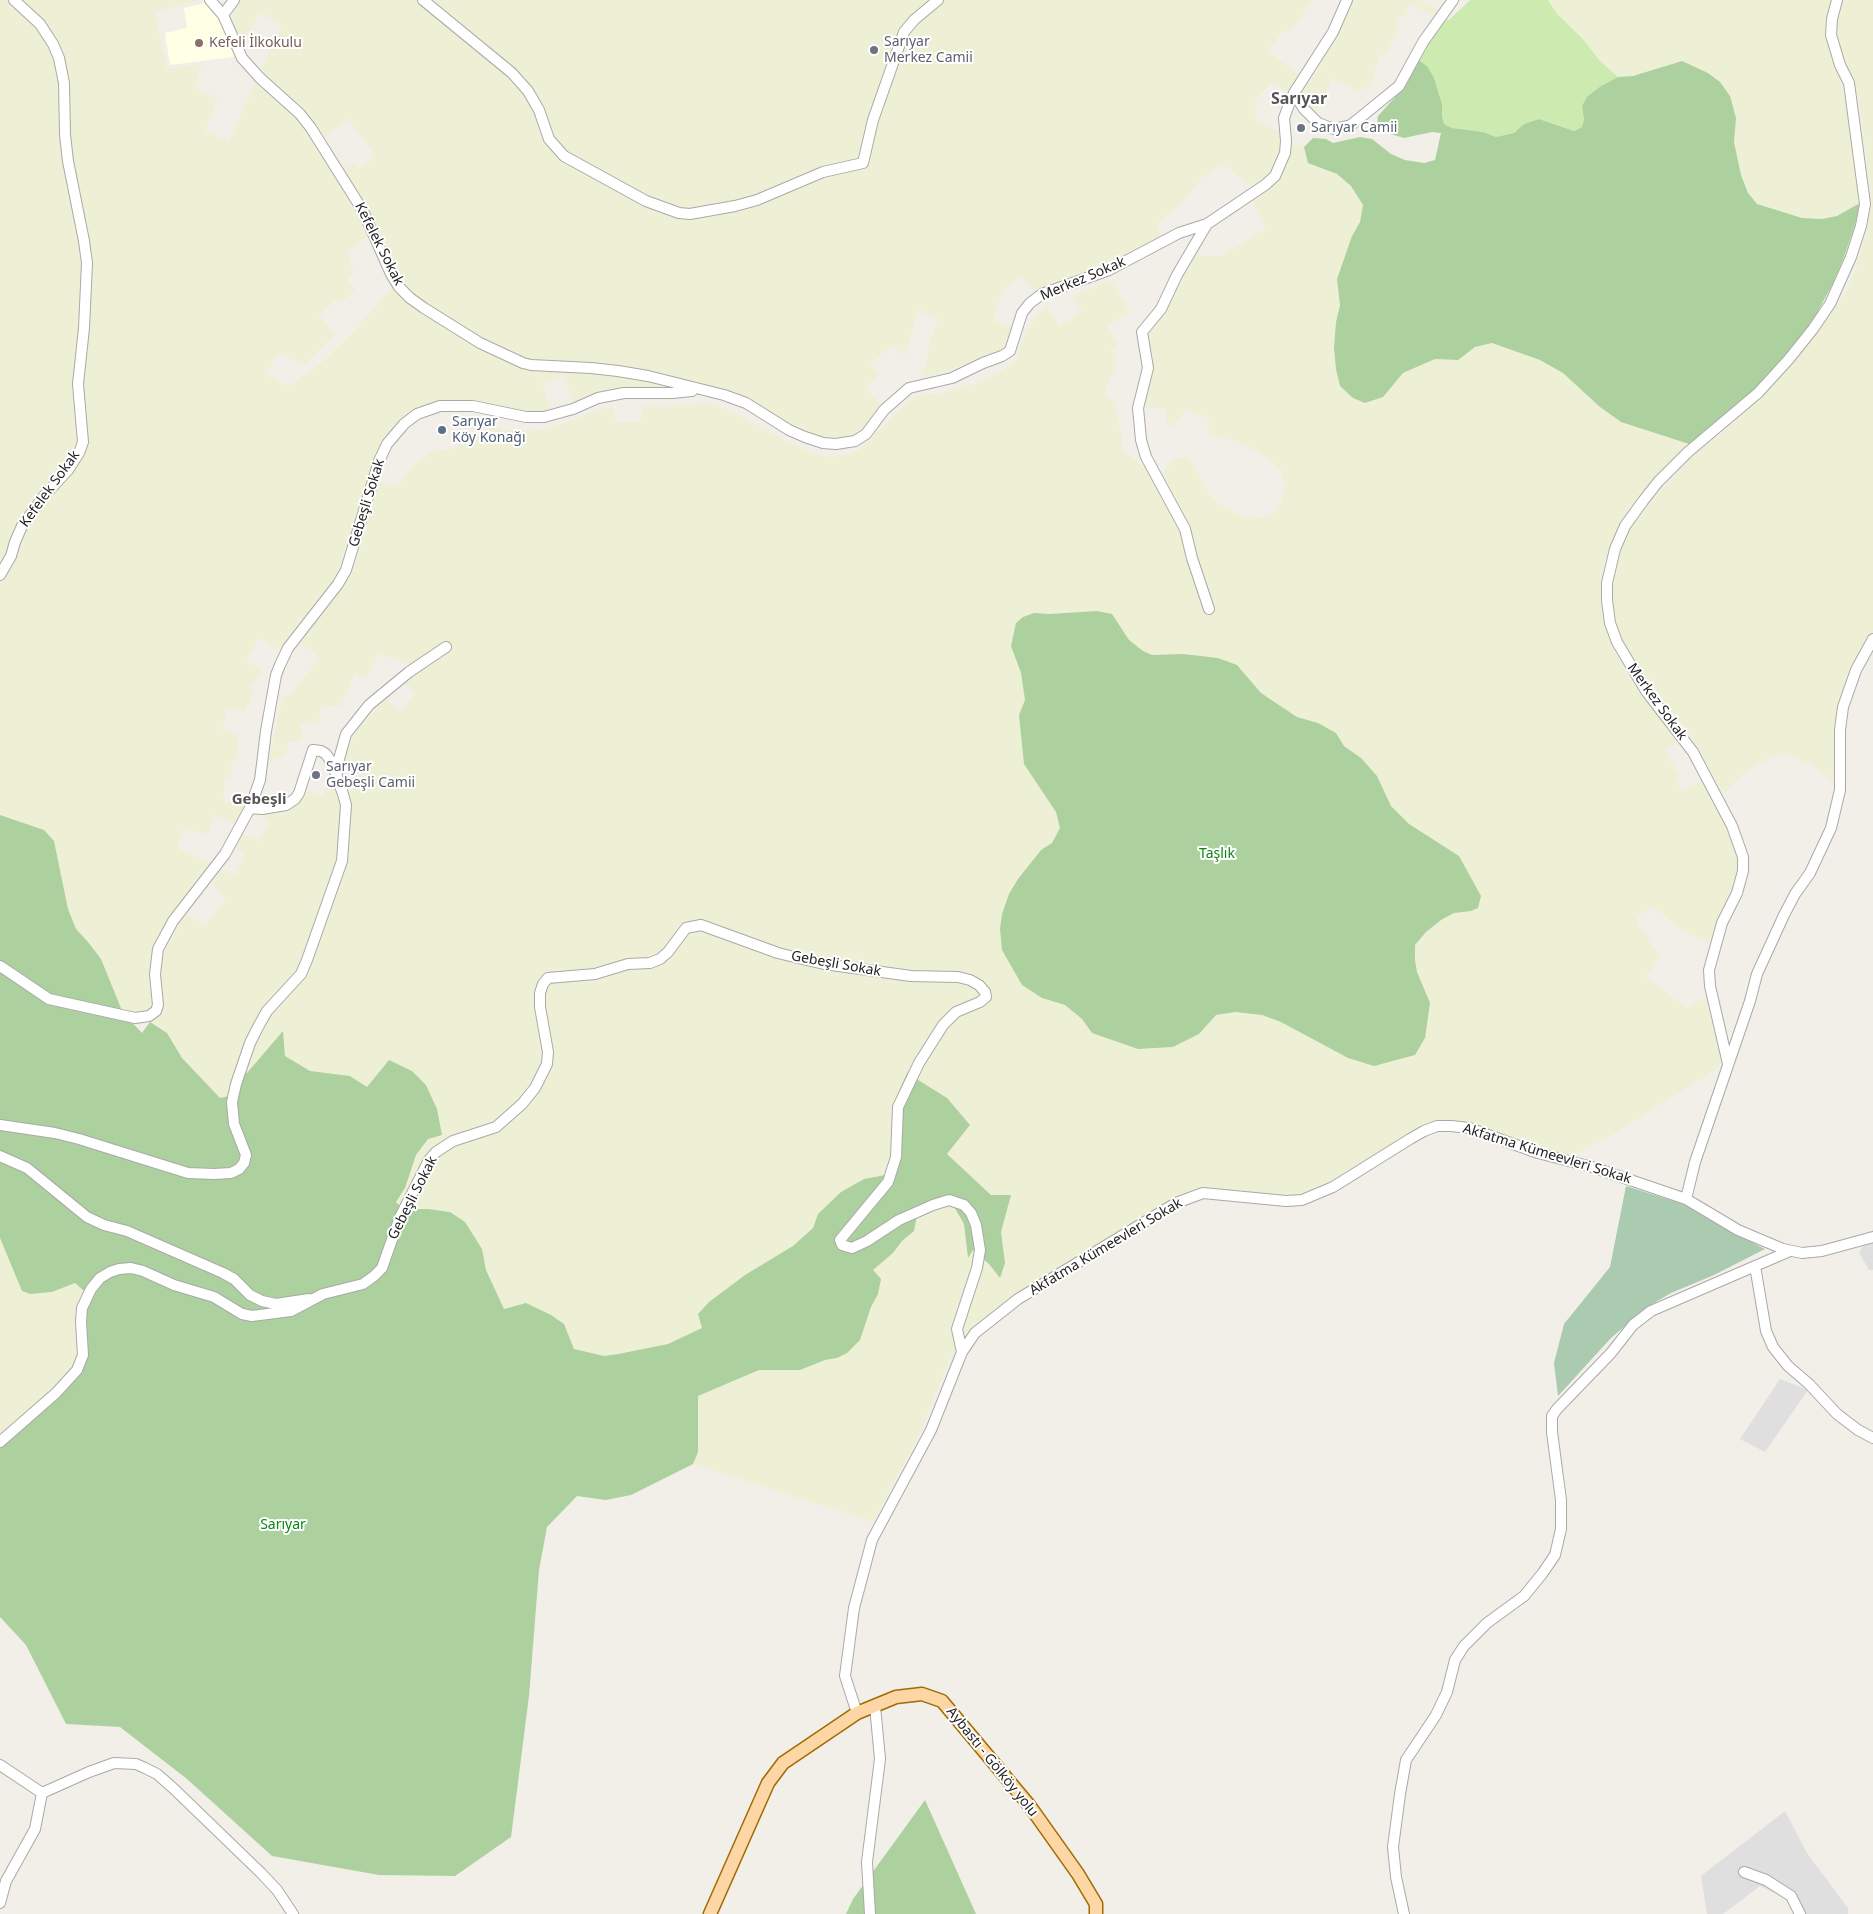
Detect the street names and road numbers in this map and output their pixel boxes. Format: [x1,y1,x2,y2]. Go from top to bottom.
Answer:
street label: Kefelek Sokak [351,200,407,288]
street label: Merkez Sokak [1038,254,1128,304]
street label: Kefelek Sokak [17,447,83,531]
street label: Gebeşli Sokak [346,457,388,549]
street label: Merkez Sokak [1624,660,1690,744]
street label: Gebeşli Sokak [790,948,882,980]
street label: Akfatma Kümeevleri Sokak [1461,1120,1633,1188]
street label: Gebeşli Sokak [385,1154,441,1242]
street label: Akfatma Kümeevleri Sokak [1027,1195,1185,1299]
street label: Aybastı - Gölköy yolu [943,1704,1041,1820]

